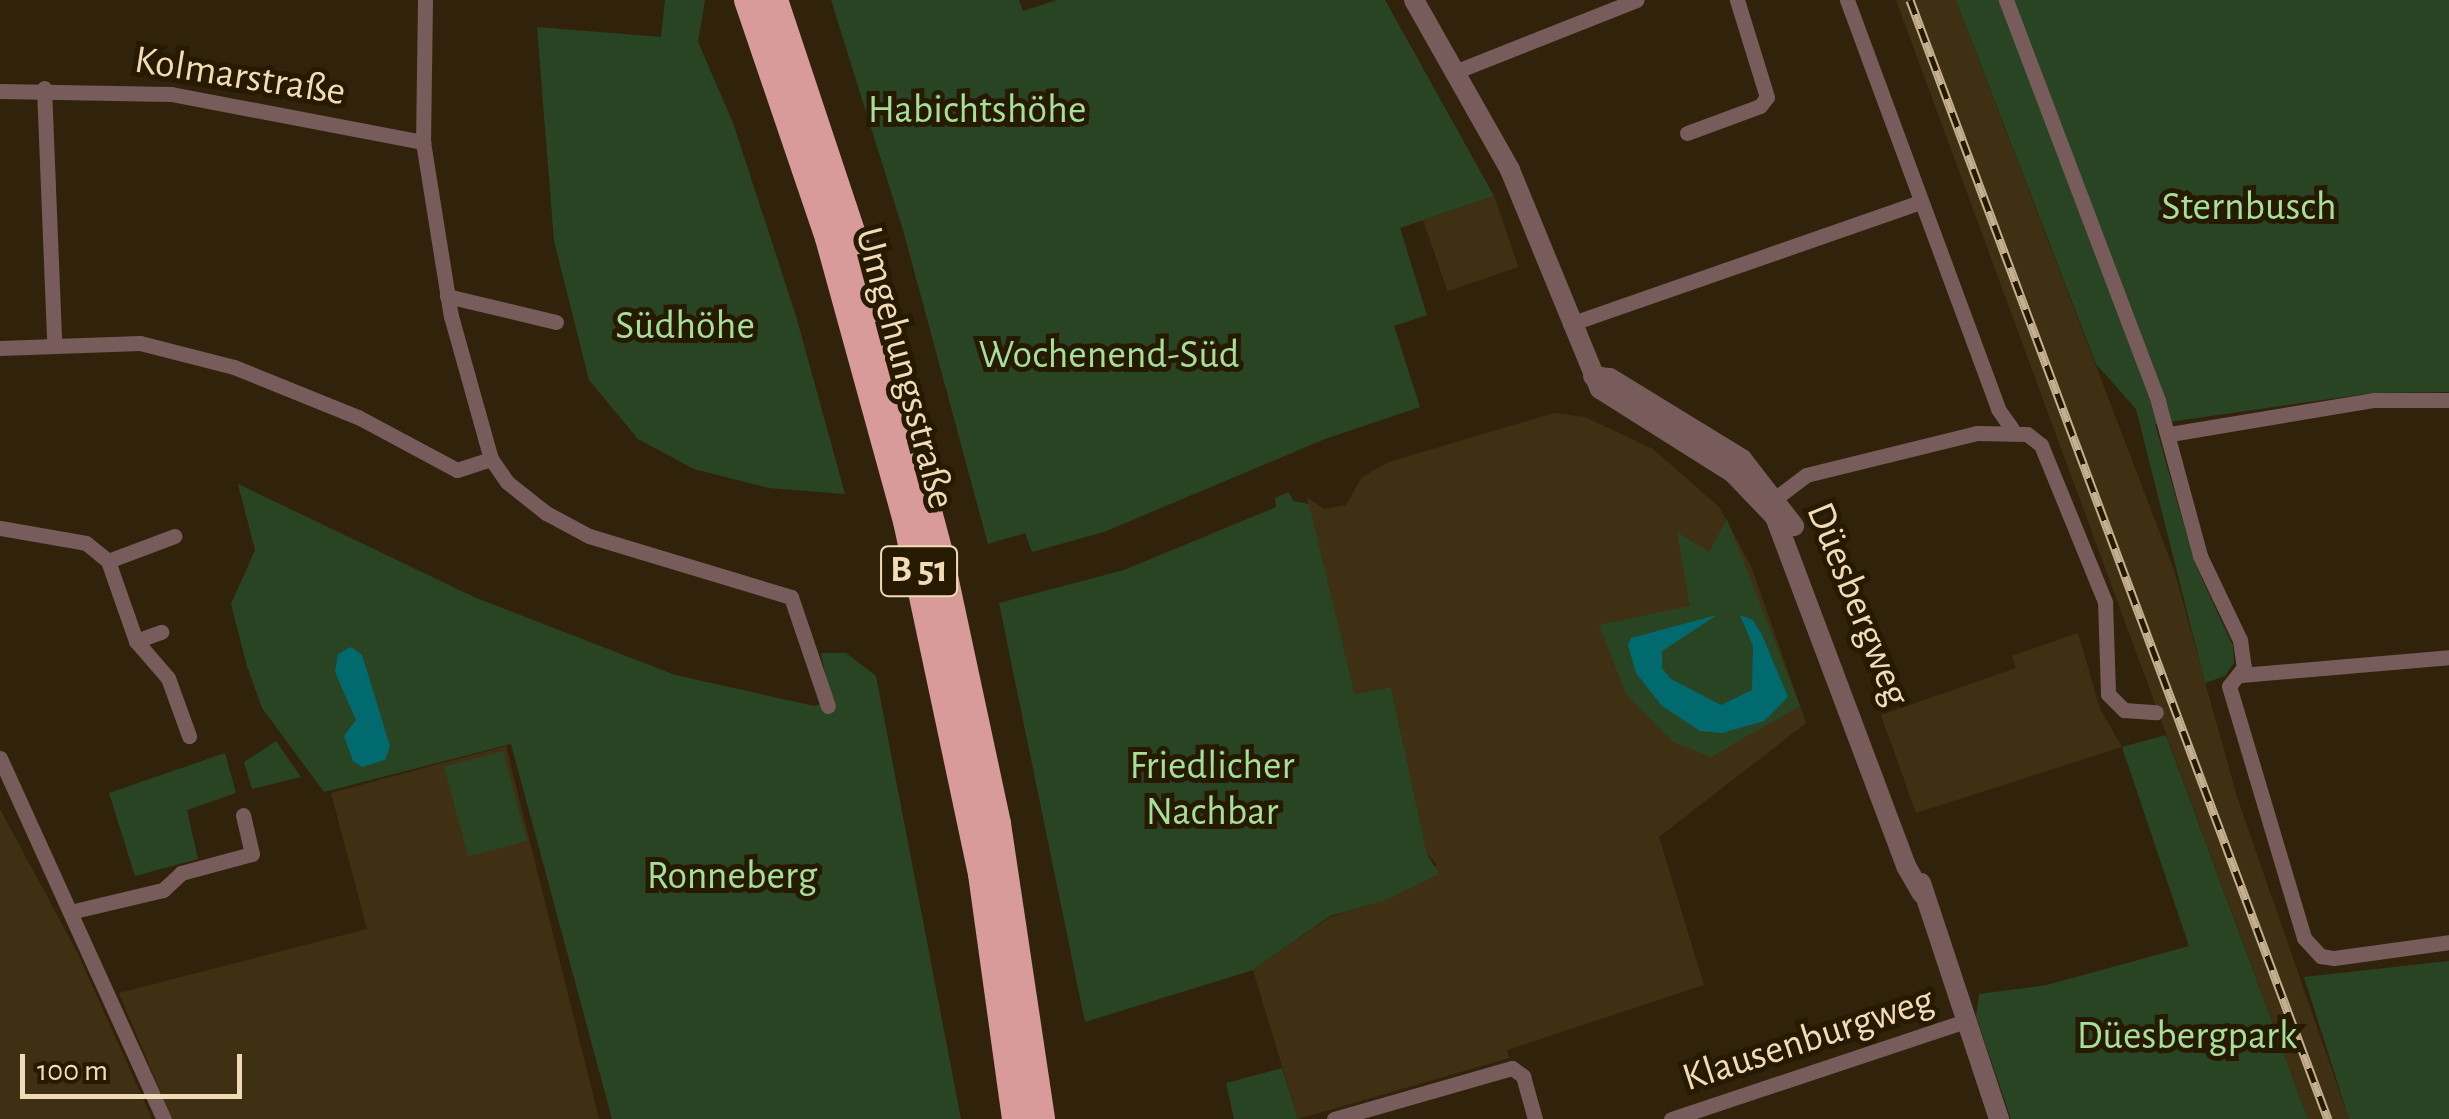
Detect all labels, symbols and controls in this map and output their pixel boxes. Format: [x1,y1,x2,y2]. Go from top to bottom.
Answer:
street label: Kolmarstraße [131,36,349,116]
park label: Habichtshöhe [868,86,1086,134]
park label: Sternbusch [2161,183,2337,231]
street label: Umgehungsstraße [844,222,966,514]
park label: Südhöhe [615,302,755,350]
park label: Wochenend-Süd [979,331,1239,379]
street label: Düesbergweg [1796,495,1920,713]
road number: B 51 [879,538,959,604]
park label: Friedlicher Nachbar [1130,742,1294,836]
park label: Ronneberg [647,852,817,900]
street label: Klausenburgweg [1676,976,1940,1102]
park label: Düesbergpark [2077,1012,2297,1060]
scale bar [25,1034,248,1096]
text: 100 m [37,1056,108,1086]

